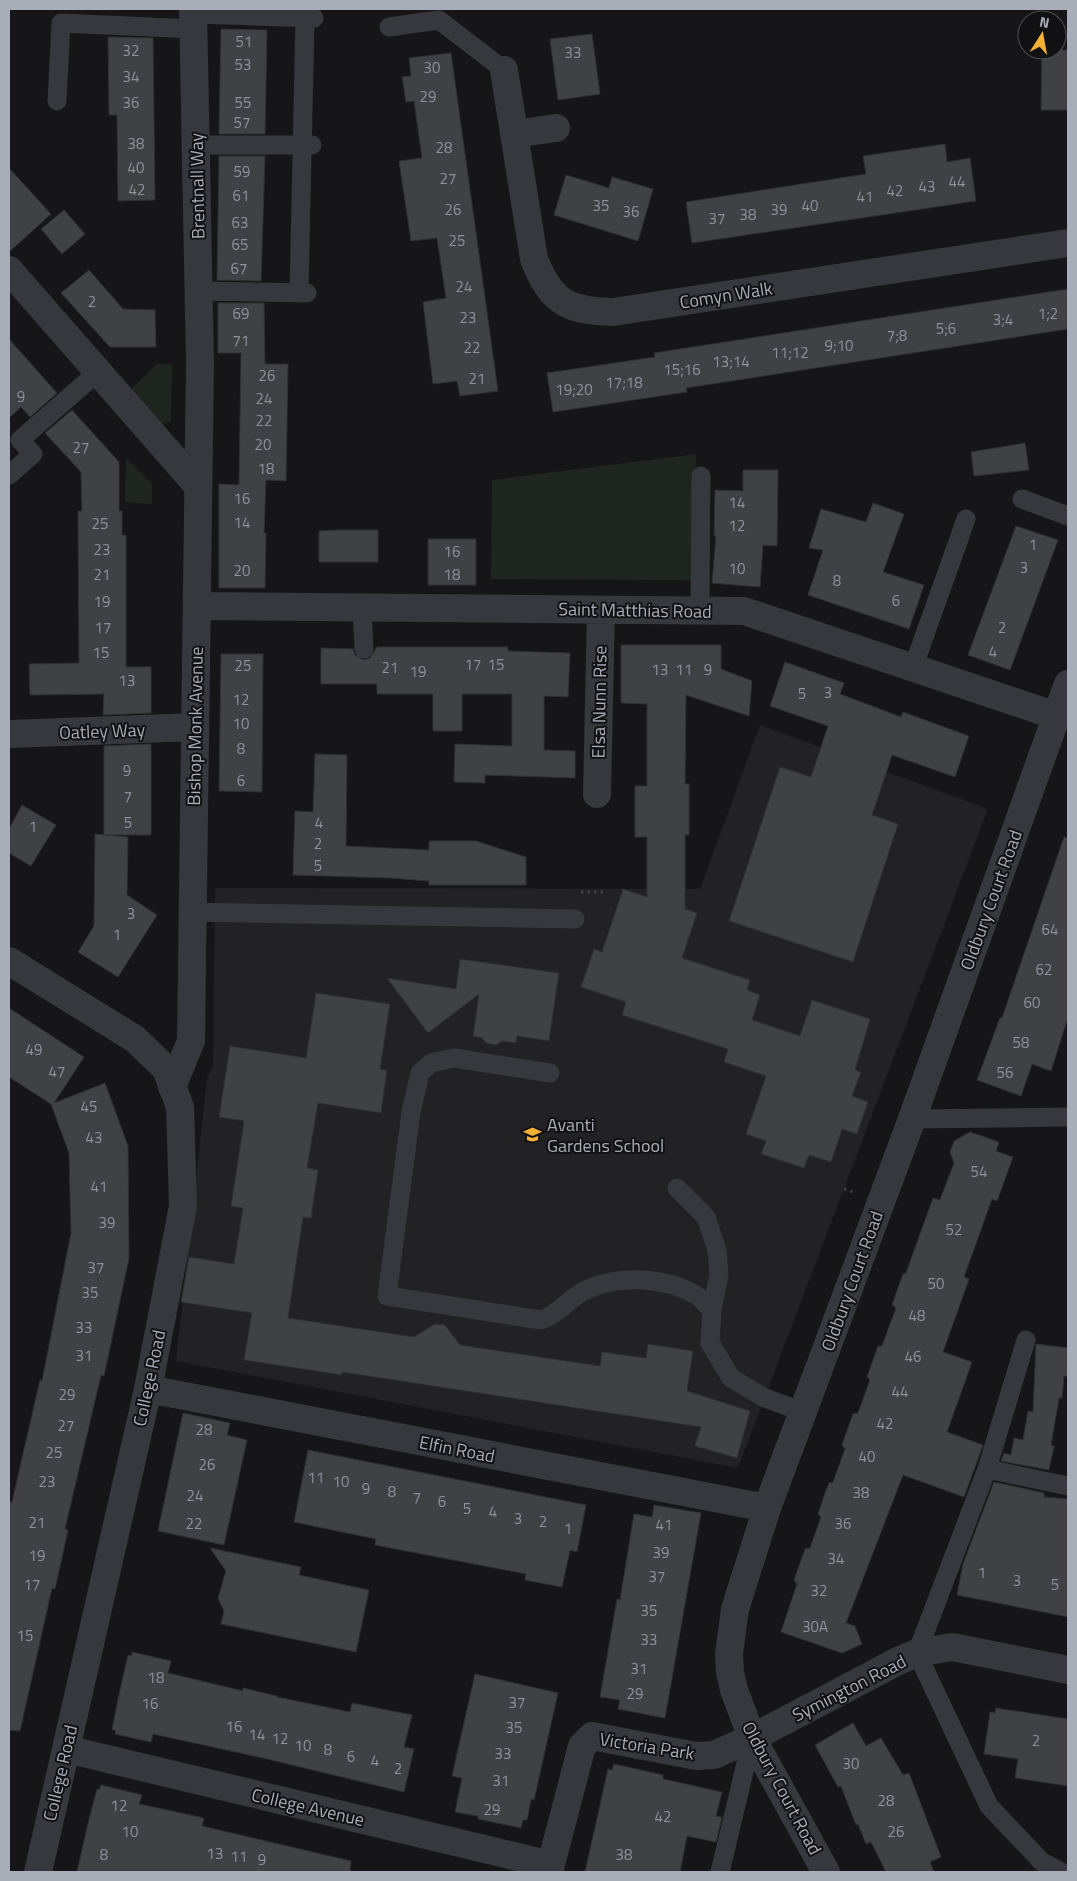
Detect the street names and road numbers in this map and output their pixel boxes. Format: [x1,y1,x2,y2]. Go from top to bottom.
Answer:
street label: Brentnall Way [183,132,211,239]
street label: Comyn Walk [678,274,775,316]
street label: Saint Matthias Road [558,595,712,625]
street label: Elsa Nunn Rise [585,645,613,759]
street label: Bishop Monk Avenue [180,646,210,806]
street label: Oatley Way [58,716,146,746]
street label: Oldbury Court Road [953,826,1029,974]
street label: Oldbury Court Road [814,1207,890,1355]
street label: College Road [126,1327,172,1429]
street label: Elfin Road [417,1428,497,1470]
street label: Symington Road [787,1648,911,1728]
street label: Oldbury Court Road [735,1716,829,1860]
street label: College Road [36,1722,84,1824]
street label: Victoria Park [598,1725,697,1767]
street label: College Avenue [249,1781,367,1833]

